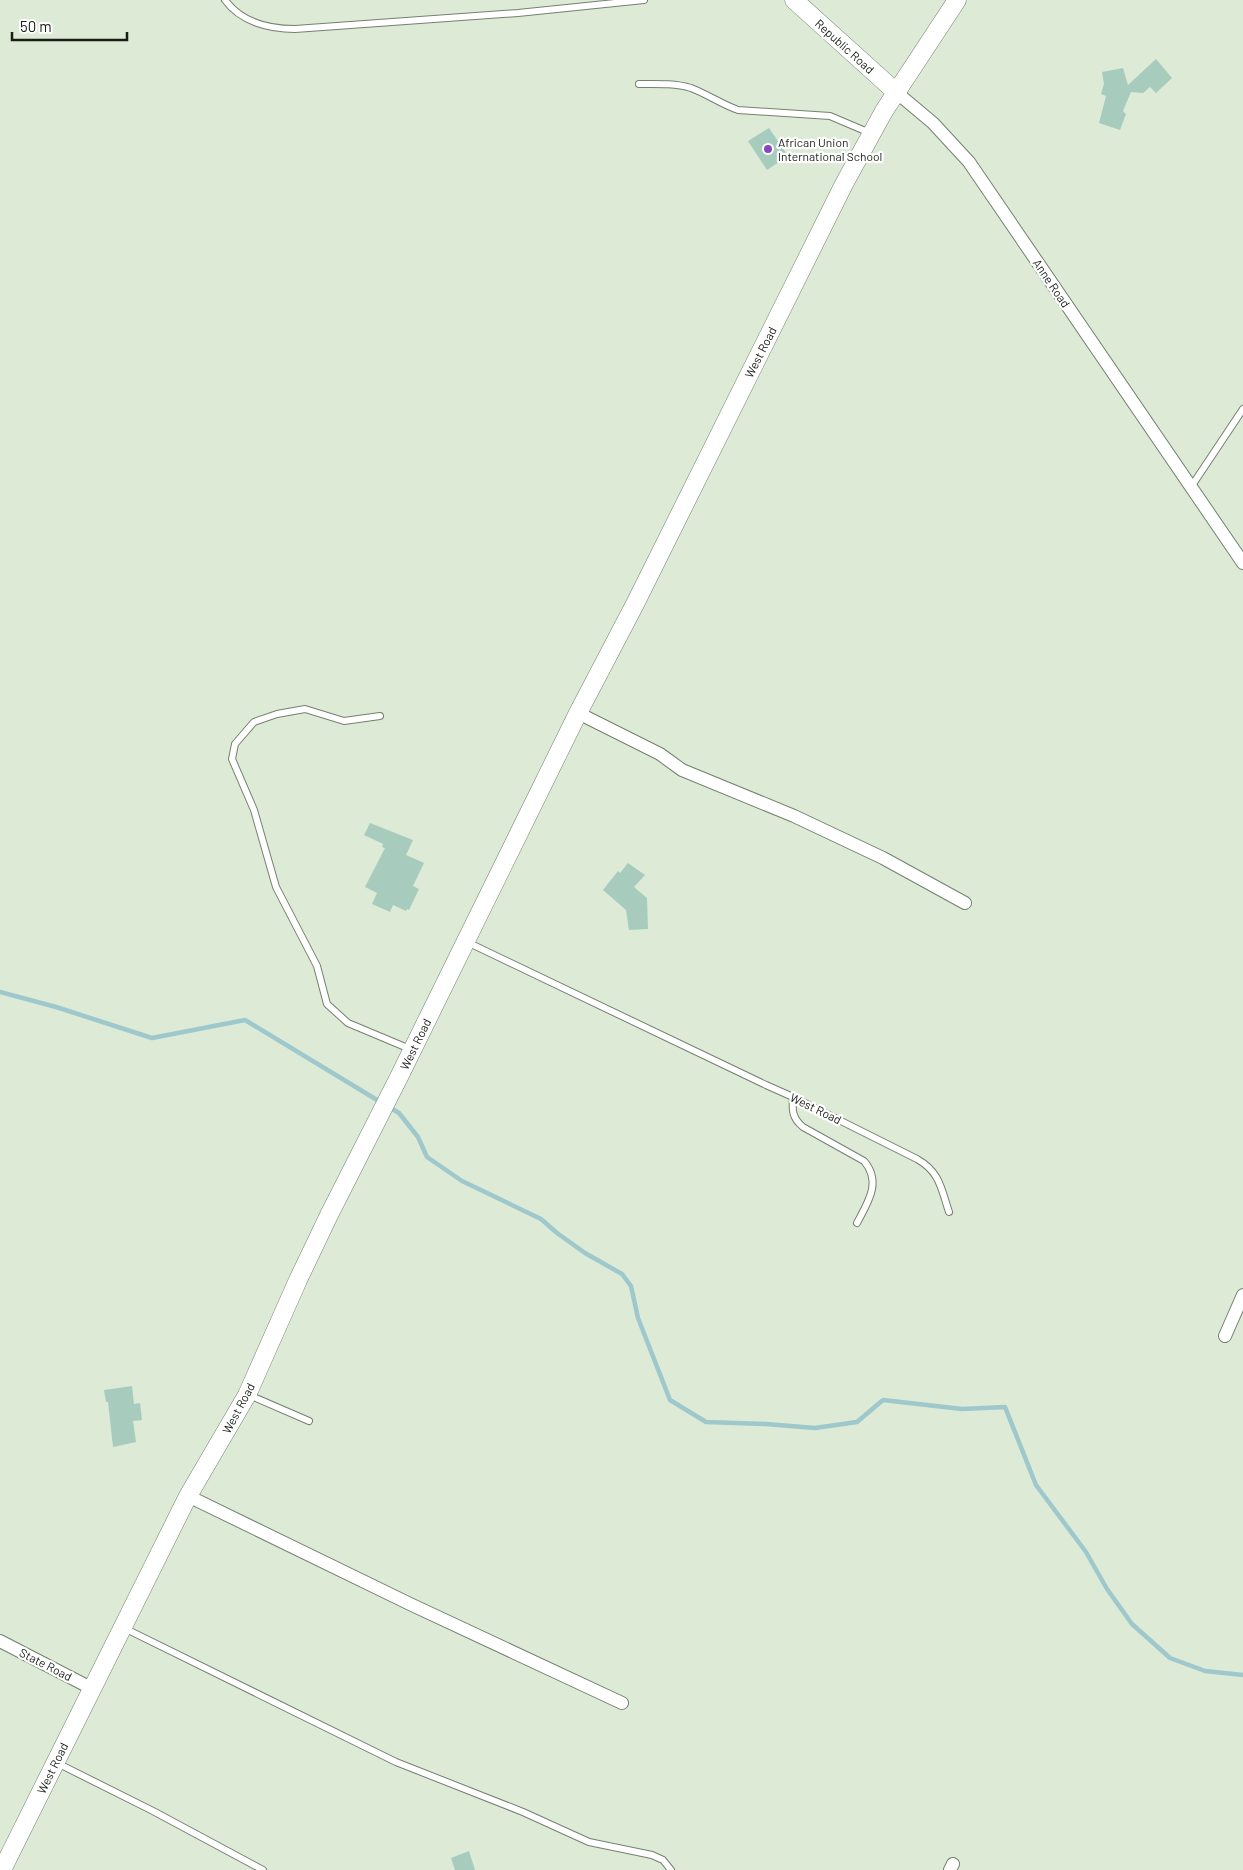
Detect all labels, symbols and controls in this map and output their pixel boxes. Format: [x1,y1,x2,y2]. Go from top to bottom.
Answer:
scale bar [12,10,128,42]
street label: Republic Road [813,16,877,76]
text: 50 m [20,17,52,35]
place label: African Union International School [778,135,882,163]
marker: African Union International School [762,143,774,155]
street label: Anne Road [1031,256,1073,310]
street label: West Road [741,324,779,380]
street label: West Road [397,1016,433,1072]
street label: West Road [788,1090,844,1126]
street label: West Road [219,1380,257,1436]
street label: State Road [17,1645,75,1683]
street label: West Road [34,1740,70,1796]

